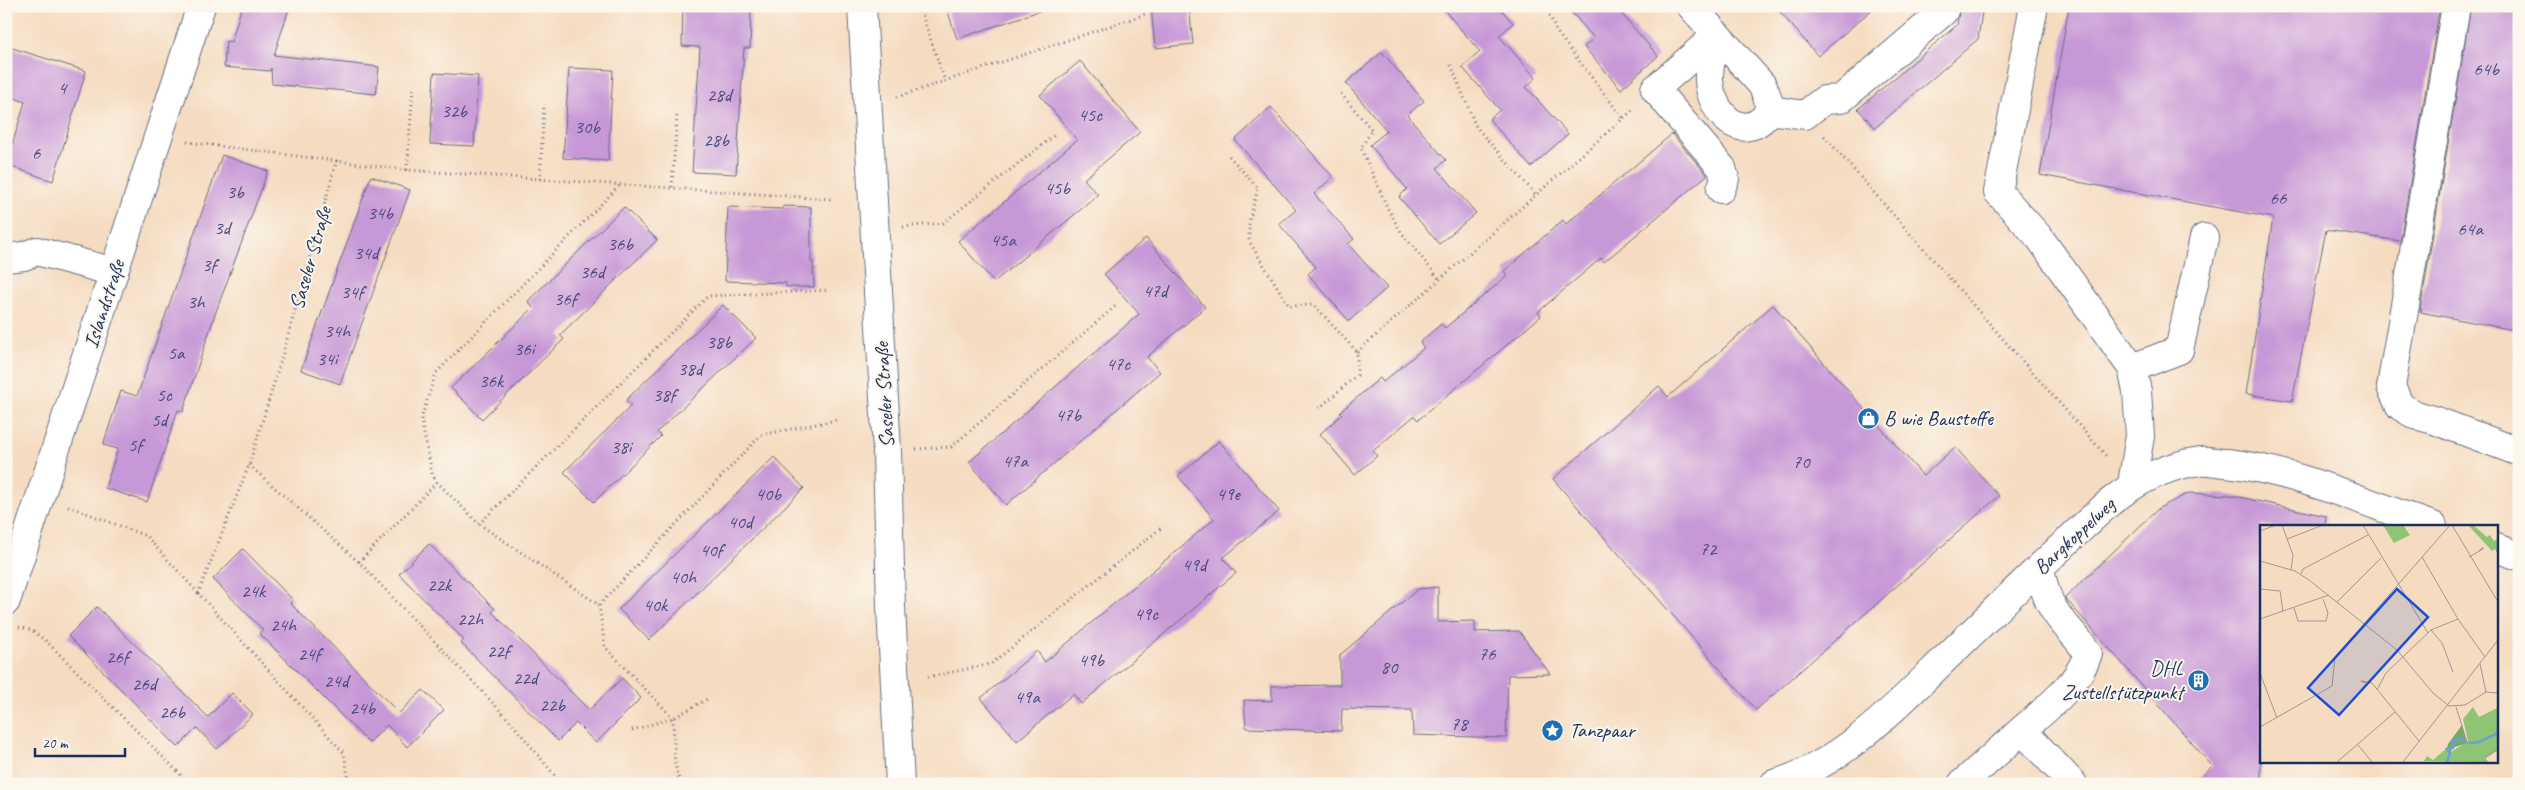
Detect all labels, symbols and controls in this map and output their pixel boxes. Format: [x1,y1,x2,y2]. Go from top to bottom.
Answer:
house number: 64b [2473,57,2500,81]
house number: 4 [58,76,69,100]
house number: 28d [707,83,735,107]
house number: 32b [441,99,468,123]
house number: 45c [1078,103,1103,127]
house number: 30b [574,115,601,139]
house number: 28b [703,128,730,152]
house number: 6 [32,141,42,165]
house number: 45b [1044,176,1071,200]
house number: 3b [227,180,245,204]
house number: 66 [2269,186,2288,210]
house number: 34b [367,201,394,225]
street label: Saseler Straße [283,202,338,312]
house number: 3d [214,216,234,240]
house number: 64a [2457,217,2484,241]
house number: 45a [990,228,1017,252]
house number: 36b [607,232,634,256]
house number: 34d [354,241,382,265]
house number: 3f [202,253,221,277]
street label: Islandstraße [78,255,131,351]
house number: 36d [580,260,608,284]
house number: 47d [1143,279,1171,303]
house number: 34f [341,280,368,304]
house number: 36f [554,287,581,311]
house number: 3h [187,290,206,314]
house number: 34h [324,319,351,343]
house number: 38b [706,330,733,354]
house number: 36i [514,337,537,361]
street label: Saseler Straße [868,339,900,448]
house number: 5a [168,341,186,365]
house number: 34i [317,347,340,371]
house number: 47c [1106,352,1131,376]
house number: 38d [678,357,706,381]
house number: 36k [479,369,505,393]
house number: 5c [156,383,173,407]
house number: 38f [653,383,680,407]
house number: 47b [1055,403,1082,427]
place label: B wie Baustoffe [1884,405,1994,431]
shop icon: B wie Baustoffe [1856,406,1880,430]
house number: 5d [151,408,171,432]
house number: 5f [128,433,147,457]
house number: 38i [611,435,634,459]
house number: 47a [1002,449,1029,473]
house number: 70 [1792,450,1811,474]
house number: 40b [755,482,782,506]
house number: 49e [1216,482,1241,506]
street label: Bargkoppelweg [2028,491,2121,580]
house number: 40d [728,510,756,534]
inset map [2260,525,2498,762]
house number: 72 [1699,537,1718,561]
house number: 40f [700,538,727,562]
house number: 49d [1182,553,1210,577]
house number: 40h [670,565,697,589]
house number: 22k [427,573,453,597]
house number: 24k [241,579,267,603]
house number: 40k [643,593,669,617]
house number: 49c [1134,602,1159,626]
house number: 22h [457,607,484,631]
house number: 24h [270,613,297,637]
house number: 22f [487,639,514,663]
house number: 24f [298,642,325,666]
house number: 76 [1478,642,1497,666]
house number: 26f [106,645,133,669]
house number: 49b [1078,648,1105,672]
house number: 80 [1380,655,1399,679]
place label: DHL Zustellstützpunkt [2062,655,2186,705]
house number: 22d [513,666,541,690]
building icon: DHL Zustellstützpunkt [2187,668,2211,692]
house number: 24d [324,669,352,693]
house number: 26d [132,672,160,696]
house number: 49a [1014,685,1041,709]
house number: 22b [539,693,566,717]
house number: 24b [349,696,376,720]
house number: 26b [159,700,186,724]
house number: 78 [1450,712,1470,736]
place label: Tanzpaar [1569,717,1637,743]
place icon: Tanzpaar [1541,718,1565,742]
scale bar [35,725,125,757]
text: 20 m [42,734,69,753]

